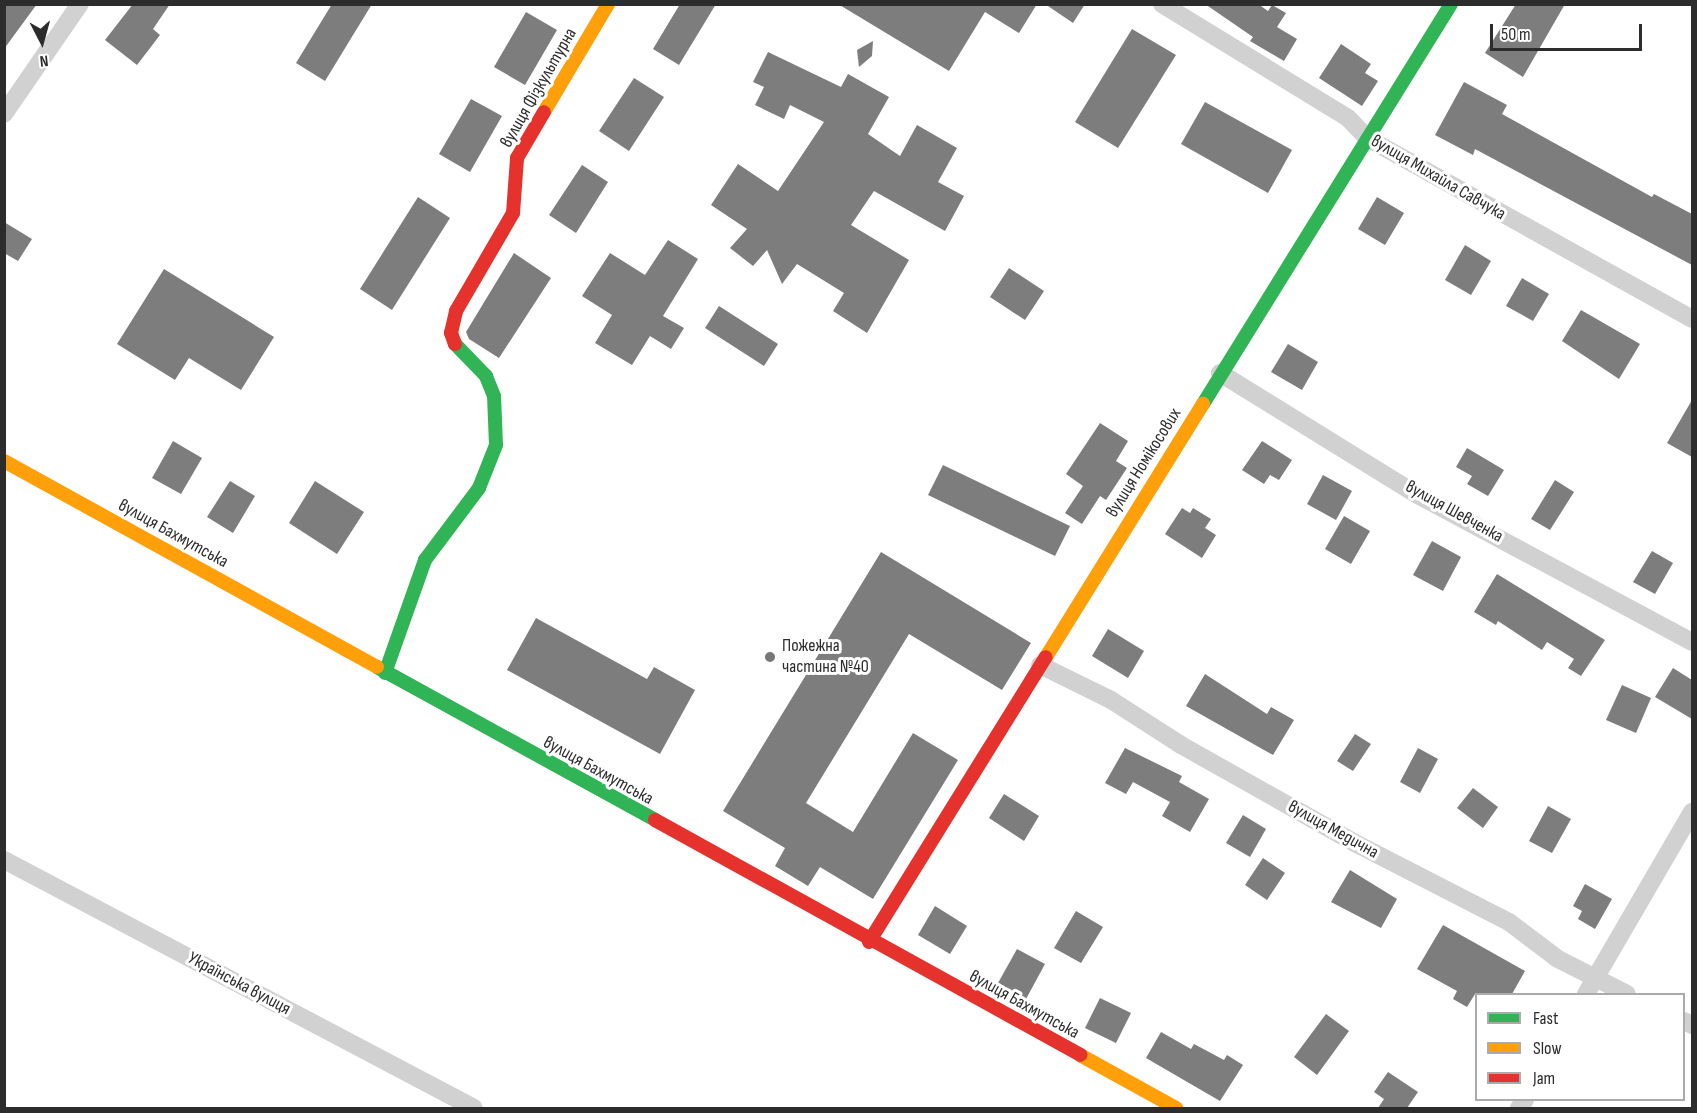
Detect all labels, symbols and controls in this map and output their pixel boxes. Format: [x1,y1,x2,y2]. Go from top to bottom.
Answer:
north arrow [12,12,72,72]
scale bar [1493,12,1644,50]
street label: вулиця Фізкультурна [496,24,582,152]
text: 50 m [1501,24,1531,45]
text: N [39,51,49,70]
street label: вулиця Михайла Савчука [1367,131,1509,225]
street label: вулиця Номікосових [1102,404,1186,522]
street label: вулиця Шевченка [1401,476,1507,548]
street label: вулиця Бахмутська [114,495,232,573]
place label: Пожежна частина №40 [782,636,869,678]
marker: Пожежна частина №40 [763,650,777,664]
street label: вулиця Бахмутська [539,732,657,810]
street label: вулиця Медична [1284,796,1382,864]
street label: Українська вулиця [184,948,294,1020]
street label: вулиця Бахмутська [965,966,1083,1044]
legend [1475,993,1685,1101]
text: Fast [1533,1008,1558,1029]
text: Slow [1533,1038,1562,1059]
text: Jam [1533,1068,1555,1089]

